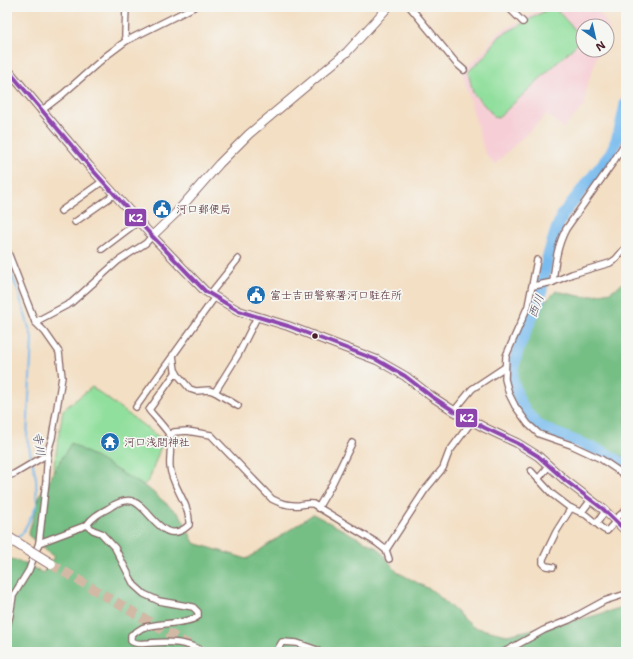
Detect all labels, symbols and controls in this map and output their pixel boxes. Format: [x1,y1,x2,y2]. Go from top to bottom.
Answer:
north arrow [575,18,615,58]
text: N [592,37,608,55]
public building icon: 河口郵便局 [151,198,173,220]
place label: 河口郵便局 [176,202,231,217]
line badge: K2 [124,208,147,227]
text: K2 [128,211,144,226]
public building icon: 富士吉田警察署河口駐在所 [245,284,267,306]
place label: 富士吉田警察署河口駐在所 [270,288,402,303]
water label: 西川 [524,292,548,320]
unlabelled marker [310,331,320,341]
line badge: K2 [455,408,478,428]
text: K2 [459,411,475,426]
water label: 寺川 [29,431,49,457]
temple icon: 河口浅間神社 [99,431,121,453]
place label: 河口浅間神社 [124,435,190,450]

